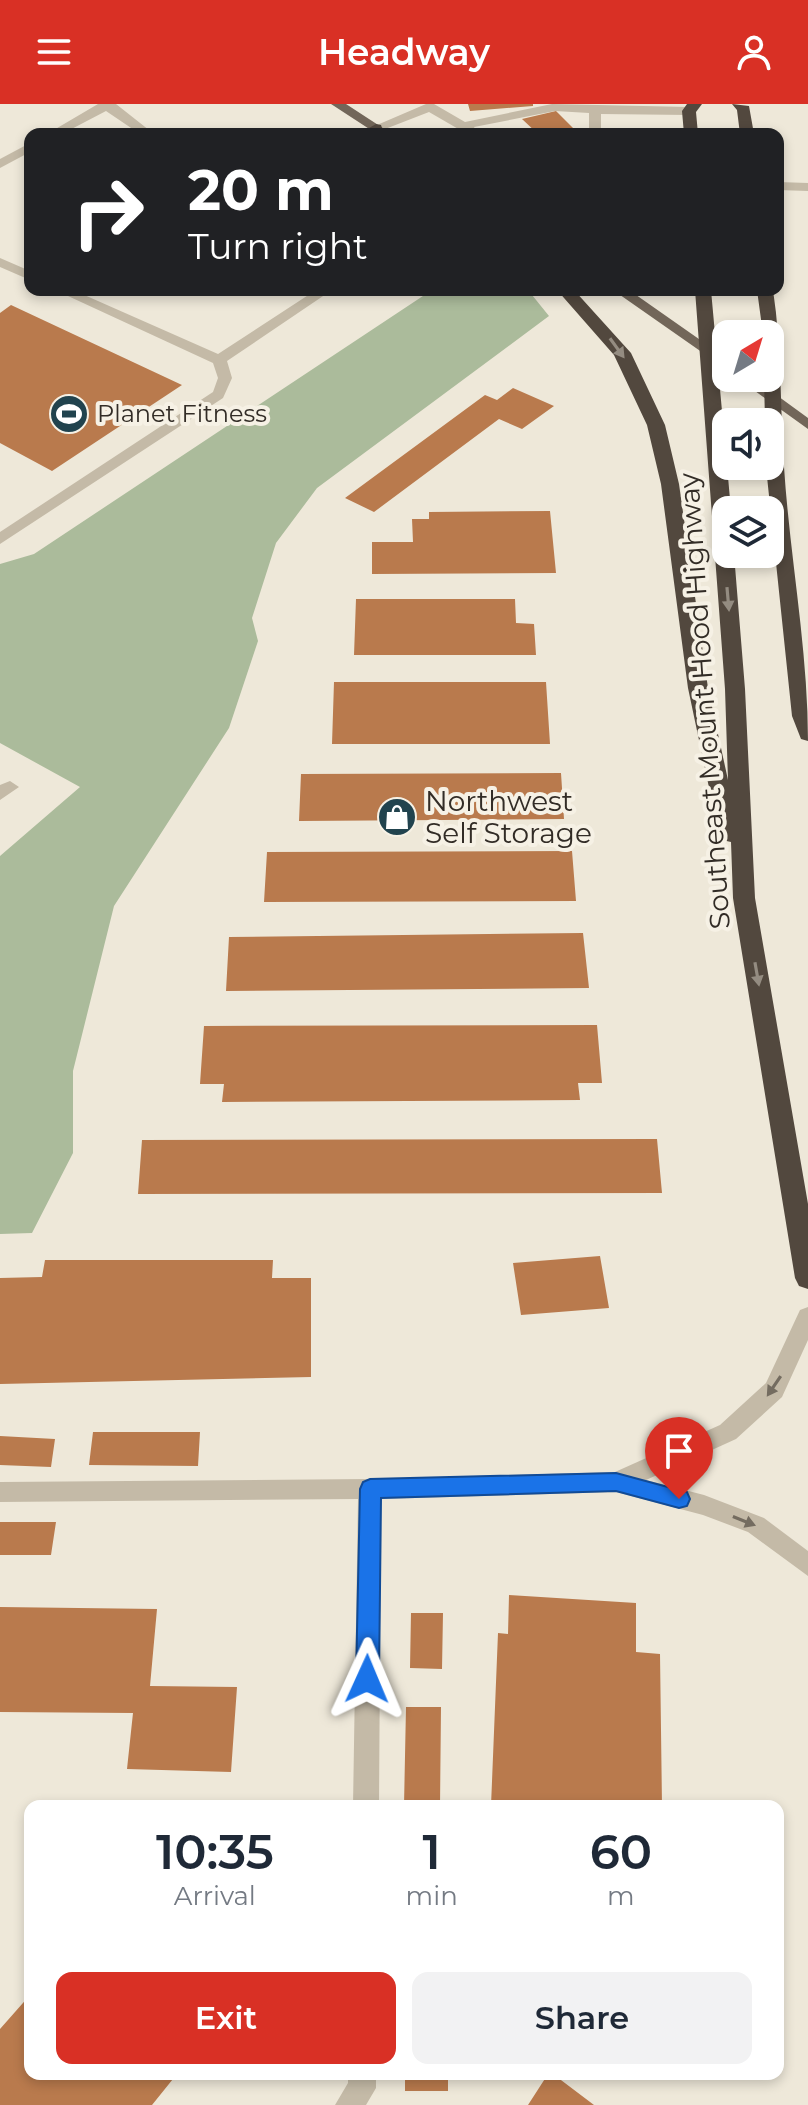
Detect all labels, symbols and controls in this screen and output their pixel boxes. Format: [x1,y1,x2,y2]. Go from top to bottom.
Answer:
icon: menu [32,30,76,74]
text: Headway [318,30,490,74]
icon: person [732,30,776,74]
text: 20 m [188,156,334,224]
icon: right [56,160,160,264]
text: Turn right [188,224,368,268]
north arrow [712,320,784,392]
map controls [712,320,784,568]
one-way arrow [609,338,625,358]
sports icon: Planet Fitness [48,393,90,435]
place label: Planet Fitness [97,399,267,428]
button: sound [712,408,784,480]
street label: Southeast Mount Hood Highway [671,471,737,930]
button: layers [712,496,784,568]
one-way arrow [722,587,735,612]
place label: Northwest Self Storage [425,784,592,850]
shop icon: Northwest Self Storage [376,796,418,838]
one-way arrow [751,962,764,987]
one-way arrow [766,1375,782,1397]
pin [645,1417,713,1499]
icon: arrive [657,1429,701,1473]
one-way arrow [732,1514,756,1527]
position arrow [325,1637,409,1721]
text: 10:35 [156,1823,274,1881]
text: 1 [423,1823,441,1881]
text: 60 [590,1823,652,1881]
text: Arrival [174,1880,256,1912]
text: min [406,1880,458,1912]
text: m [607,1880,635,1912]
button: Exit [56,1972,396,2064]
button: Share [412,1972,752,2064]

